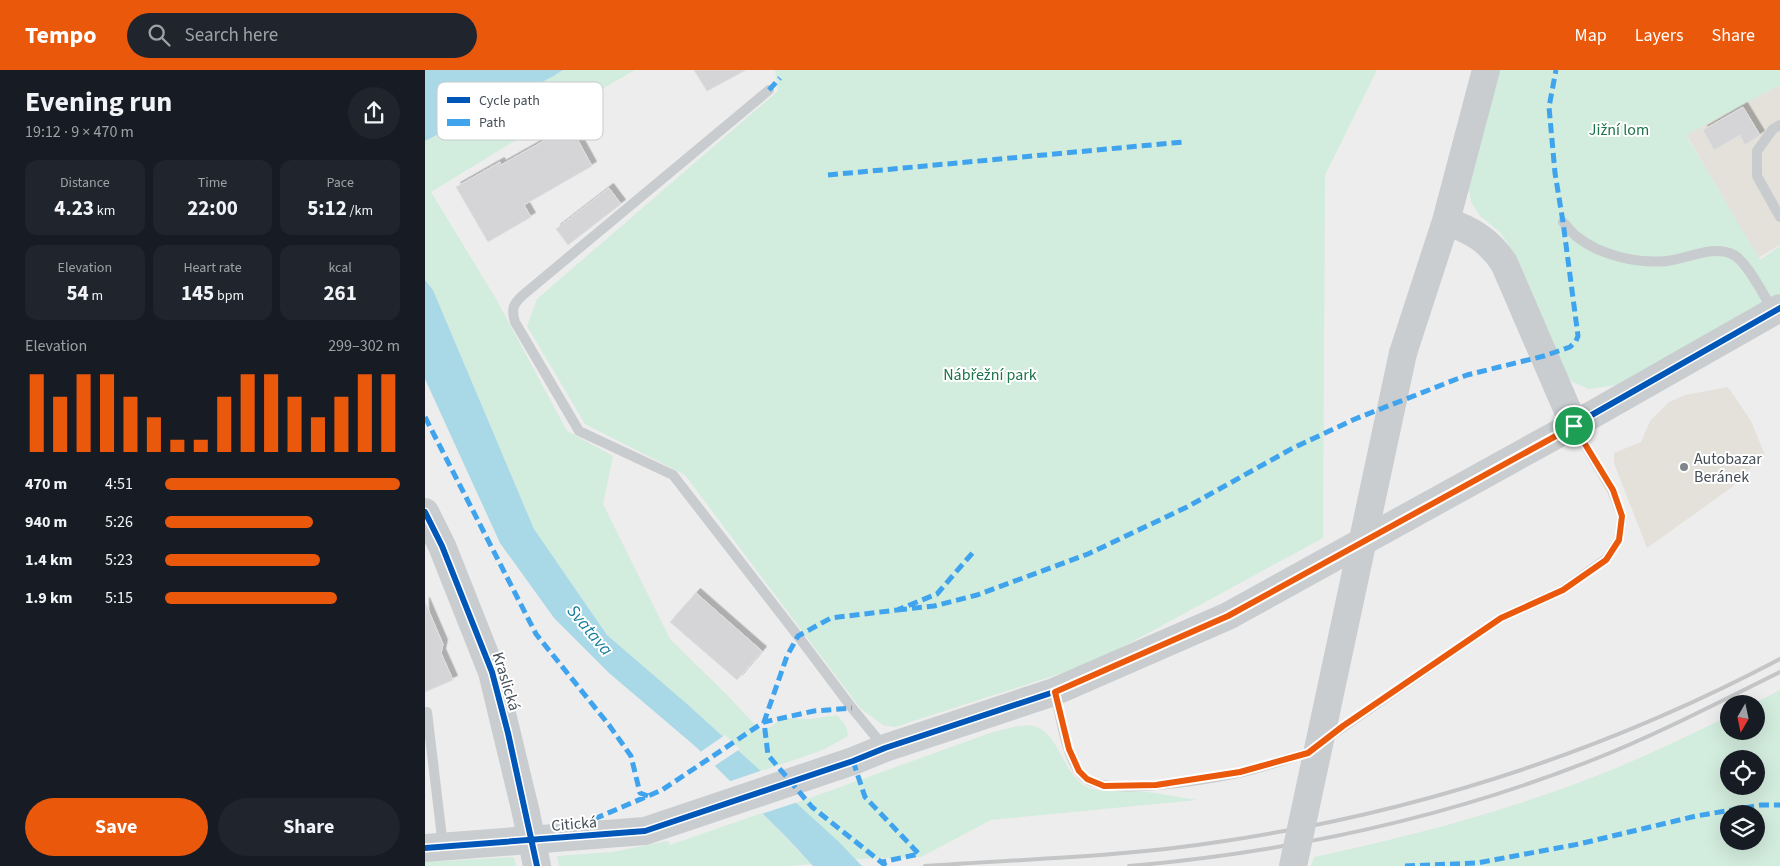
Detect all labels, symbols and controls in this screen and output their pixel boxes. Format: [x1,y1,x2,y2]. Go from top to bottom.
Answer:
search box [127,13,477,58]
text: Tempo [25,18,97,53]
icon: search [145,21,173,49]
text: Search here [185,22,278,49]
text: Map [1575,23,1607,48]
text: Layers [1635,23,1684,48]
text: Share [1712,23,1755,48]
text: Evening run [25,82,172,122]
legend [437,82,603,140]
button: share [348,87,400,139]
text: Cycle path [479,91,540,111]
text: Path [479,113,506,133]
park label: Jižní lom [1589,119,1649,141]
text: 19:12 · 9 × 470 m [25,121,134,143]
text: Distance [60,173,110,193]
text: Time [198,173,227,193]
text: Pace [326,173,354,193]
text: 4.23 [54,193,94,223]
text: 22:00 [187,193,238,223]
text: 5:12 [307,193,347,223]
text: km [94,201,115,221]
text: /km [347,201,373,221]
text: Elevation [58,258,112,278]
text: Heart rate [183,258,242,278]
text: kcal [328,258,352,278]
text: 54 [67,278,89,308]
text: 145 [181,278,214,308]
text: 261 [324,278,357,308]
text: m [89,286,103,306]
text: bpm [214,286,244,306]
text: Elevation [25,335,87,357]
text: 299–302 m [328,335,400,357]
park label: Nábřežní park [943,364,1037,386]
pin [1553,405,1595,447]
icon: arrive [1560,412,1588,440]
place label: Autobazar Beránek [1694,448,1762,488]
marker: Autobazar Beránek [1678,461,1690,473]
text: 470 m [25,473,67,495]
text: 4:51 [105,473,133,495]
text: 940 m [25,511,67,533]
text: 5:26 [105,511,133,533]
text: 1.4 km [25,549,72,571]
text: 5:23 [105,549,133,571]
text: 1.9 km [25,587,72,609]
text: 5:15 [105,587,133,609]
water label: Svatava [561,599,619,661]
street label: Kraslická [487,649,525,713]
north arrow [1720,695,1765,740]
map controls [1720,695,1765,850]
button: locate [1720,750,1765,795]
button: Save [25,798,208,856]
button: Share [218,798,400,856]
button: layers [1720,805,1765,850]
street label: Citická [550,811,598,837]

